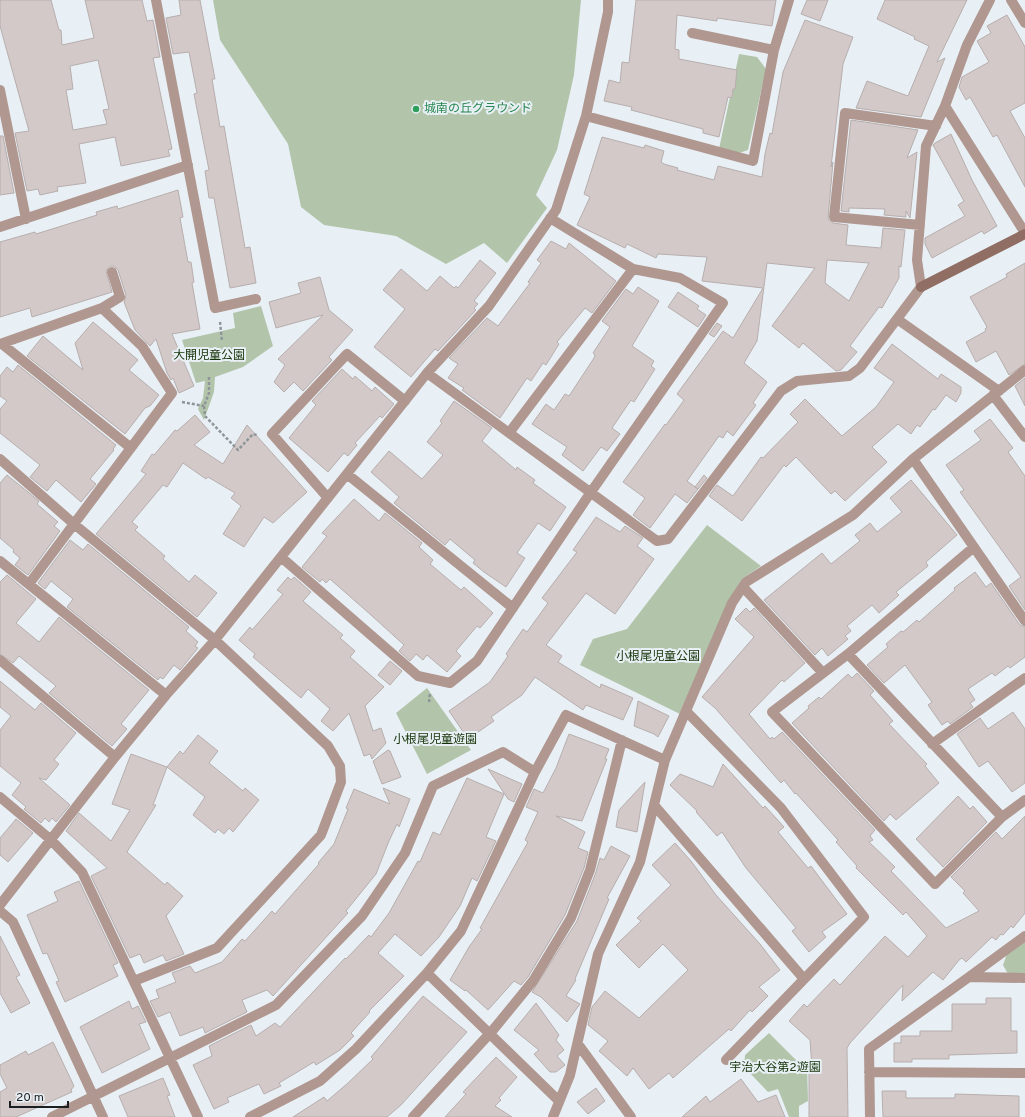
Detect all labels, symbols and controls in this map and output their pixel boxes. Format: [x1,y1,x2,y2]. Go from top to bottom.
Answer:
place label: 城南の丘グラウンド [424,101,532,117]
marker: 城南の丘グラウンド [411,104,421,114]
park label: 大開児童公園 [173,348,245,364]
park label: 小根尾児童公園 [616,649,700,665]
park label: 小根尾児童遊園 [393,732,477,748]
park label: 宇治大谷第2遊園 [729,1060,821,1076]
scale bar [10,1083,68,1109]
text: 20 m [16,1090,44,1106]

